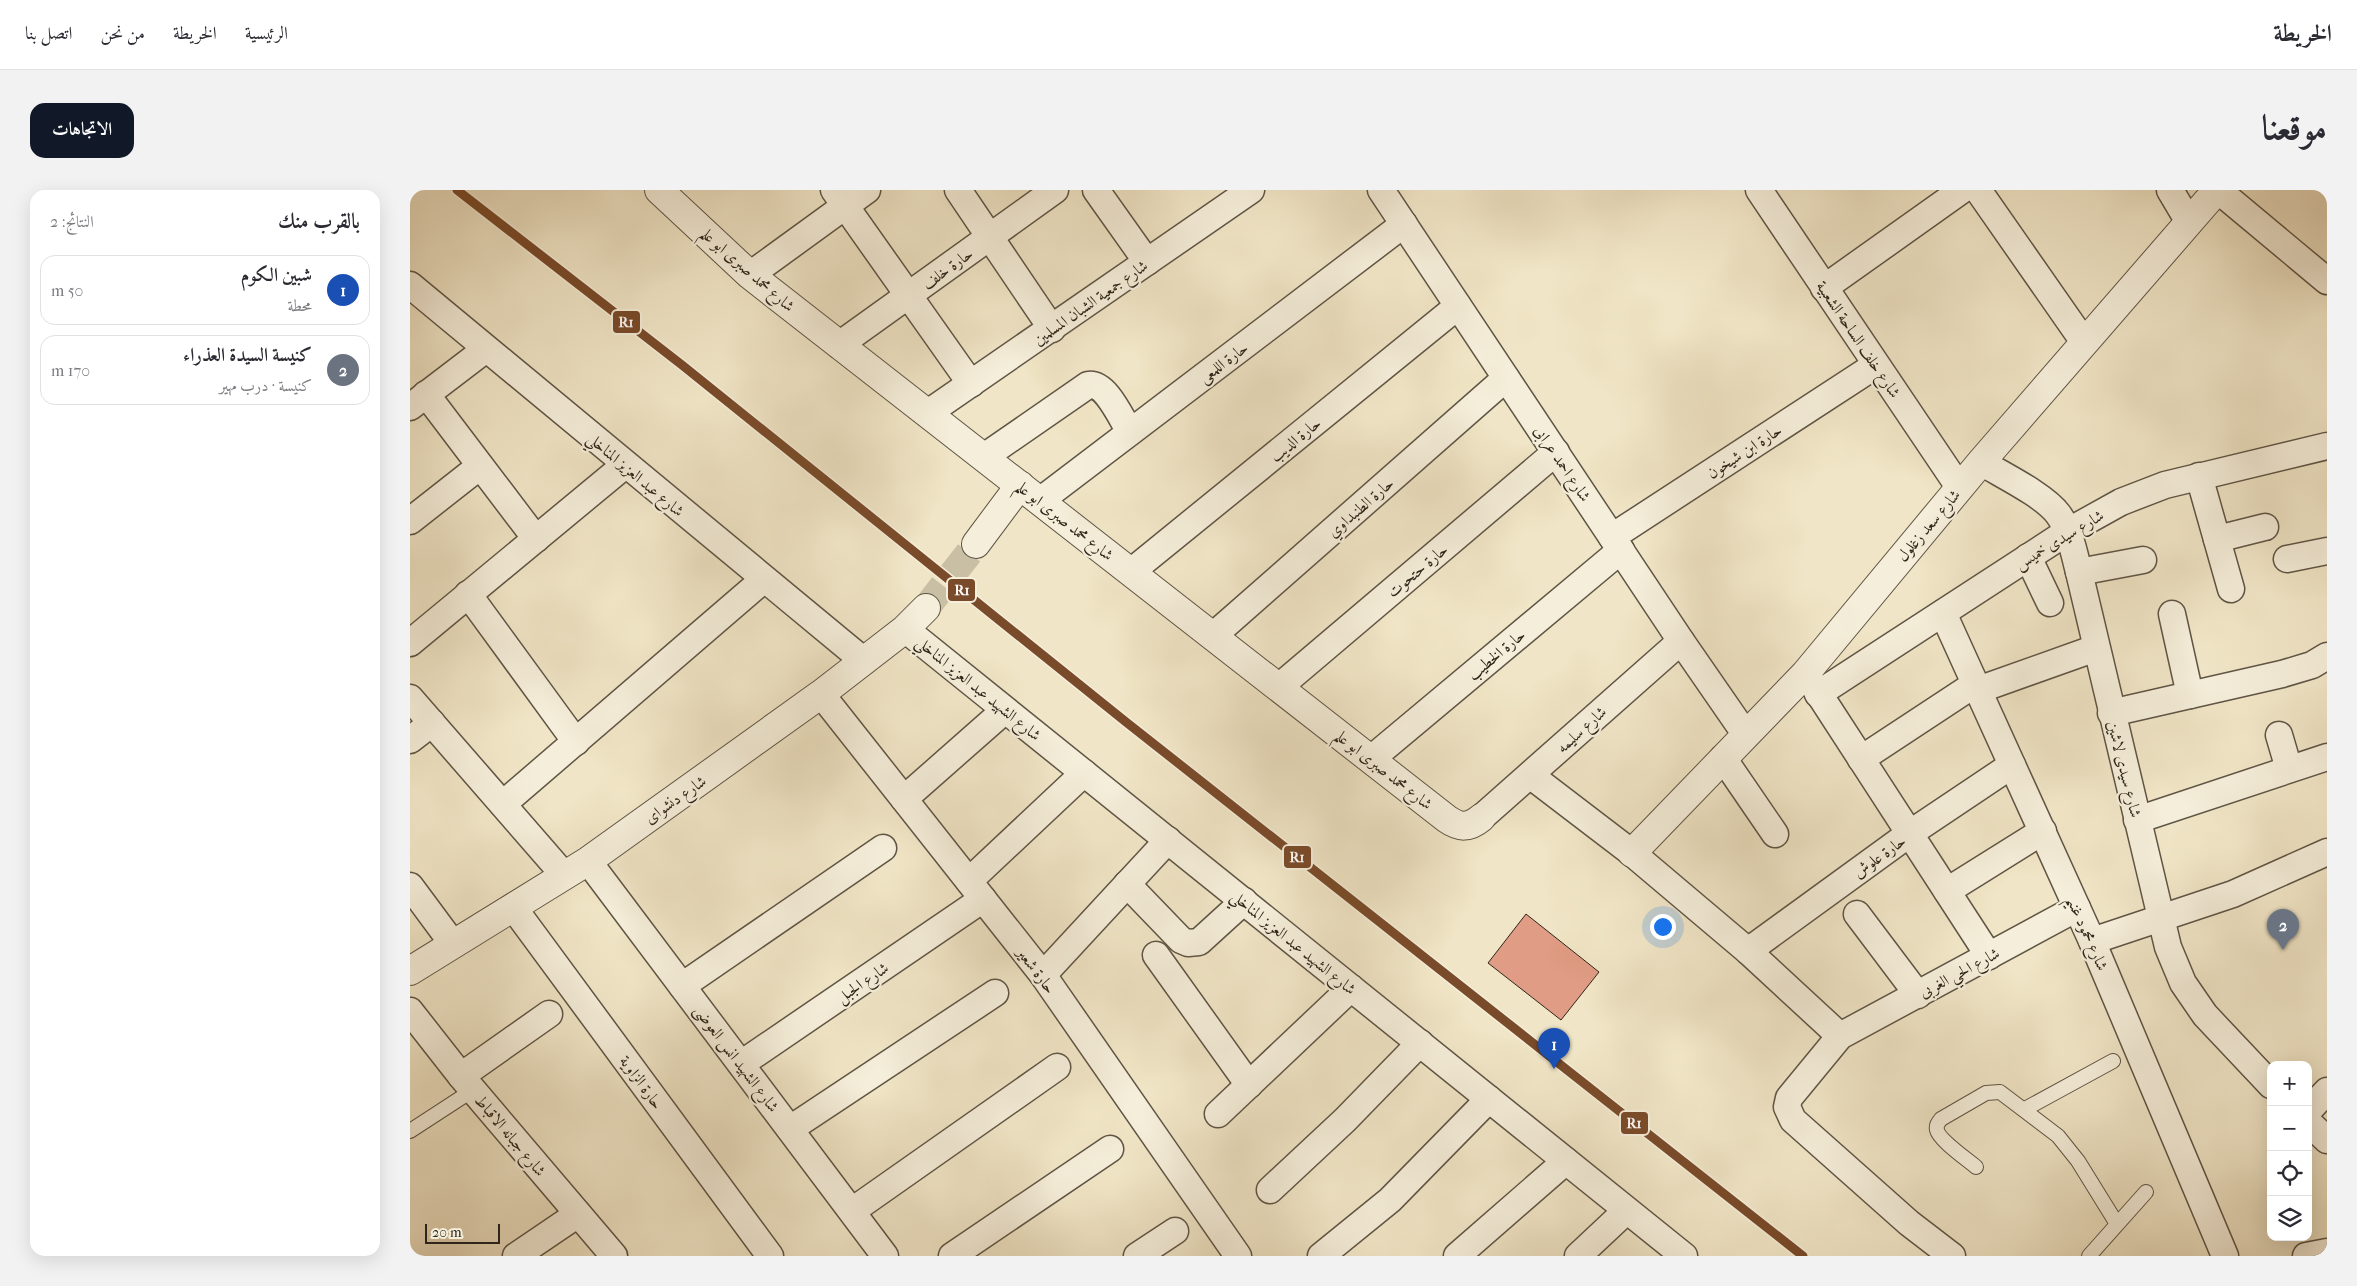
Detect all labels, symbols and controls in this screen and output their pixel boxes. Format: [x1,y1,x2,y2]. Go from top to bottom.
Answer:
text: الخريطة [2274,19,2332,47]
text: اتصل بنا [25,23,72,44]
text: من نحن [100,23,145,44]
text: الخريطة [173,23,217,44]
text: الرئيسية [245,23,288,44]
button: الاتجاهات [30,103,134,158]
text: موقعنا [2262,107,2327,148]
text: بالقرب منك [278,209,360,233]
text: النتائج: 2 [50,212,94,231]
street label: شارع محمد صبرى ابو علم [692,223,799,321]
street label: حارة خلف [918,244,976,293]
street label: شارع جمعية الشبان المسلمين [1029,256,1154,352]
text: شبين الكوم [241,264,312,286]
street label: شارع خلف الساحة الشعبية [1809,277,1905,404]
text: 50 m [51,281,83,300]
text: 1 [340,281,346,300]
text: محطة [287,296,312,315]
line badge: R1 [612,310,641,334]
text: R1 [618,314,634,331]
street label: حارة اللمعى [1195,338,1253,389]
text: كنيسة السيدة العذراء [183,344,312,366]
text: 170 m [51,361,90,380]
text: 2 [339,361,347,380]
text: كنيسة · درب مهير [219,376,312,395]
street label: حارة الديب [1266,413,1325,466]
street label: حارة ابن شيخون [1703,420,1786,483]
street label: شارع احمد عرابى [1527,422,1595,507]
street label: شارع عبد العزيز المناخلي [579,428,688,525]
street label: حارة الطنبداوي [1323,473,1399,544]
street label: شارع محمد صبرى ابو علم [1008,476,1117,570]
street label: شارع سعد زغلول [1893,485,1967,568]
street label: شارع سيدى خميس [2011,505,2109,577]
street label: حارة حتحوت [1383,539,1452,602]
line badge: R1 [947,578,976,602]
text: R1 [954,582,970,599]
street label: حارة الخطيب [1464,625,1530,685]
street label: شارع الشهيد عبد العزيز المناخلي [909,632,1045,749]
street label: شارع سليمه [1552,702,1613,760]
street label: شارع سيدى لاشين [2099,719,2146,820]
street label: شارع محمد صبرى ابو علم [1327,725,1436,819]
street label: شارع دنشواى [641,771,712,831]
street label: حارة علوش [1849,831,1909,882]
line badge: R1 [1283,845,1312,869]
text: R1 [1289,849,1305,866]
street label: شارع الشهيد عبد العزيز المناخلي [1224,886,1360,1003]
street label: شارع محمود غنيم [2056,893,2112,976]
pin: 2 [2267,909,2299,950]
your location [1650,914,1676,940]
street label: حارة شعير [1012,942,1060,997]
street label: شارع الحي الغربى [1916,943,2005,1007]
street label: شارع الجبل [833,958,894,1010]
street label: شارع الشهيد انس العوضى [687,1001,783,1118]
pin: 1 [1538,1028,1570,1069]
street label: حارة الزاوية [615,1052,667,1113]
map controls [2267,1061,2312,1241]
button: + [2267,1061,2312,1106]
street label: شارع جبانه الاقباط [468,1091,550,1182]
button: − [2267,1106,2312,1151]
line badge: R1 [1620,1111,1649,1135]
text: R1 [1626,1115,1642,1132]
button: locate [2267,1151,2312,1196]
button: layers [2267,1196,2312,1241]
scale bar [425,1221,500,1244]
text: 20 m [432,1224,462,1241]

